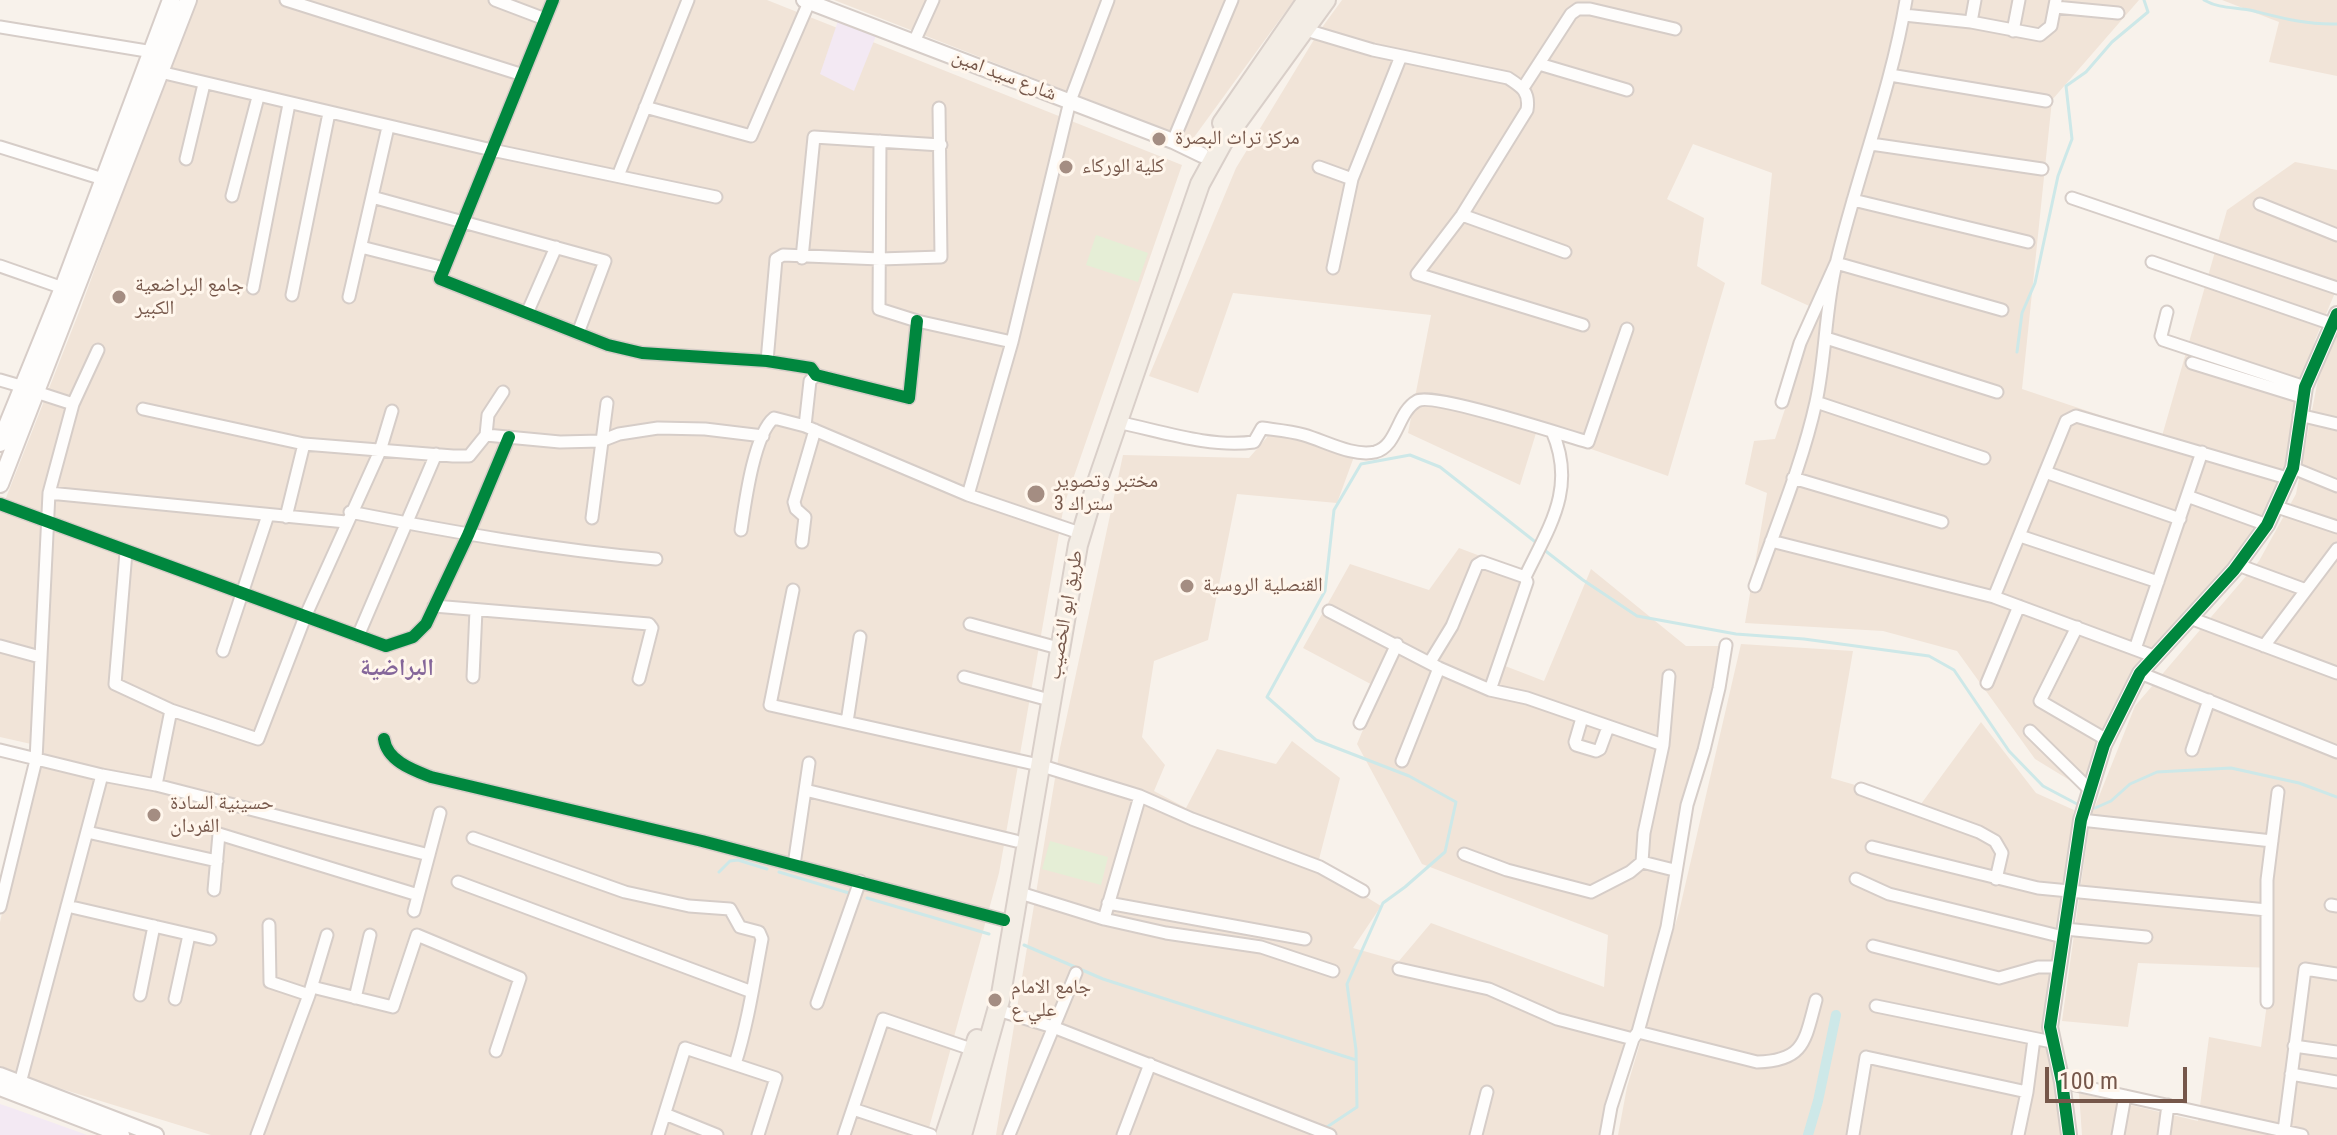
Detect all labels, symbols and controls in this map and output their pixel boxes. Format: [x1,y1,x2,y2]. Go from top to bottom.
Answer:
street label: شارع سيد امين [948,45,1060,107]
place label: مركز تراث البصرة [1175,127,1300,151]
marker: مركز تراث البصرة [1150,130,1168,148]
place label: كلية الوركاء [1082,155,1164,179]
marker: كلية الوركاء [1057,158,1075,176]
place label: جامع البراضعية الكبير [135,274,244,321]
marker: جامع البراضعية الكبير [110,288,128,306]
place label: مختبر وتصوير ستراك 3 [1054,470,1158,517]
marker: مختبر وتصوير ستراك 3 [1025,483,1047,505]
street label: طريق ابو الخصيب [1043,548,1089,682]
place label: القنصلية الروسية [1203,574,1323,598]
marker: القنصلية الروسية [1178,577,1196,595]
district label: البراضية [360,655,434,683]
place label: حسينية السادة الفردان [170,792,274,839]
marker: حسينية السادة الفردان [145,806,163,824]
place label: جامع الامام علي ع [1011,976,1091,1023]
marker: جامع الامام علي ع [986,991,1004,1009]
scale bar [2049,1051,2191,1101]
text: 100 m [2059,1067,2118,1095]

